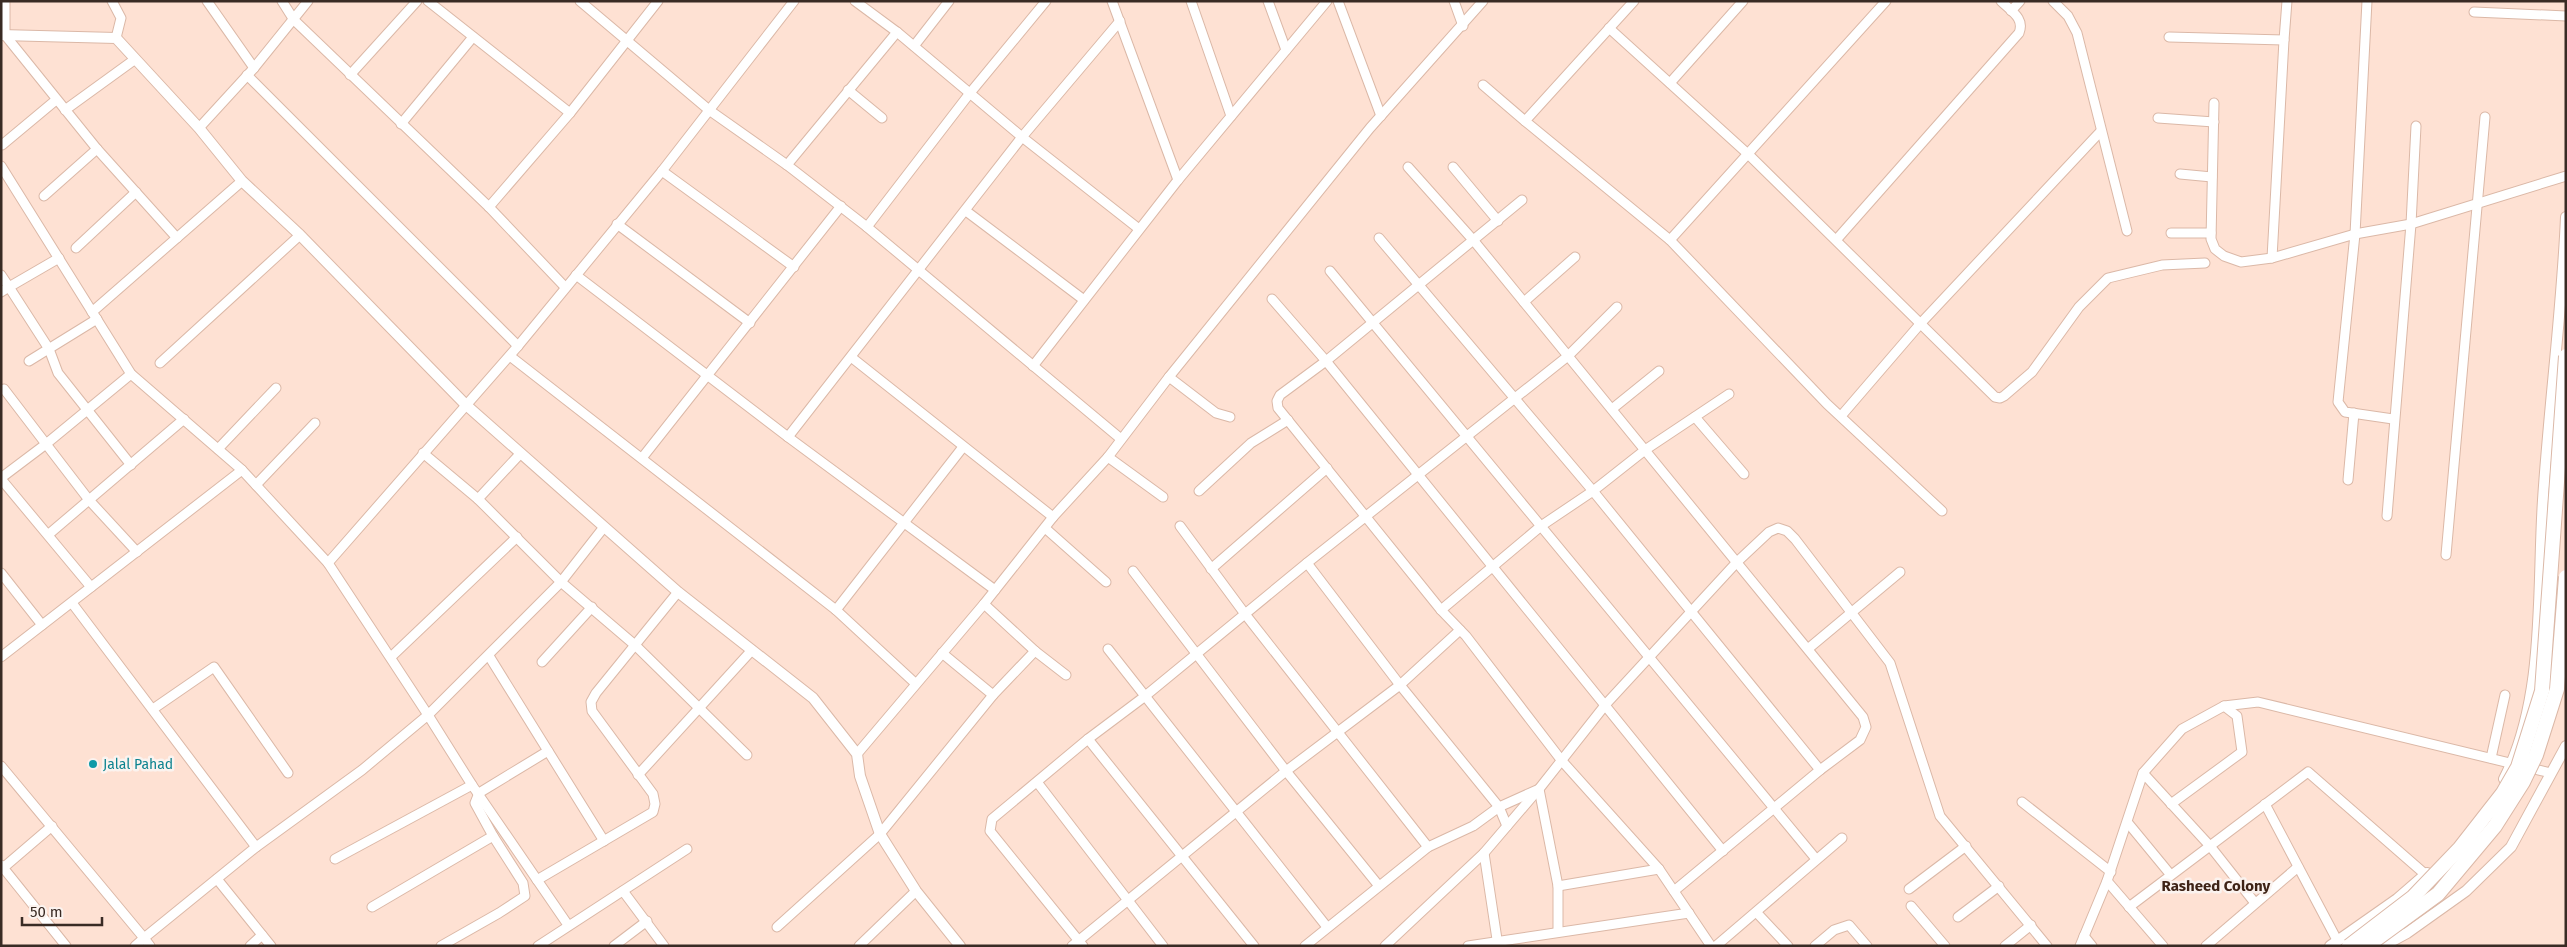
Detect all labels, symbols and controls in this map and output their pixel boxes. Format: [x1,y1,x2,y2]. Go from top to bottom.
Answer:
place label: Jalal Pahad [103,756,173,773]
marker: Jalal Pahad [87,758,99,770]
district label: Rasheed Colony [2162,877,2271,895]
scale bar [22,894,102,926]
text: 50 m [30,903,63,921]

